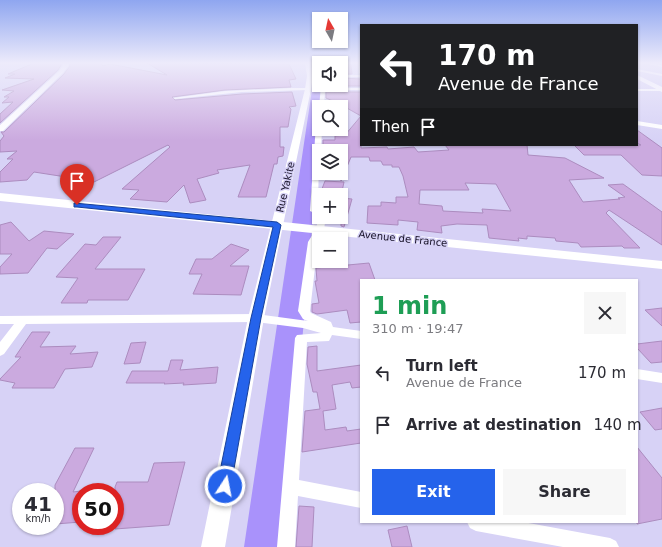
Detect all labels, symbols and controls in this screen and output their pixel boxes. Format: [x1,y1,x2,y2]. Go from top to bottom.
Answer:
north arrow [312,12,348,48]
map controls [312,12,348,268]
text: 170 m [438,39,535,72]
icon: left [372,40,424,92]
button: sound [312,56,348,92]
text: Avenue de France [438,73,599,94]
button: search [312,100,348,136]
icon: arrive [417,116,439,138]
text: Then [372,118,409,136]
button: layers [312,144,348,180]
street label: Rue Yakite [274,161,297,214]
pin [60,164,94,205]
icon: arrive [66,170,88,192]
button: + [312,188,348,224]
street label: Avenue de France [358,228,448,249]
button: − [312,232,348,268]
text: 1 min [372,292,447,320]
button: close [584,292,626,334]
text: 310 m · 19:47 [372,321,463,336]
text: Turn left [406,357,478,375]
icon: left [372,362,394,384]
text: 170 m [578,364,626,382]
text: Avenue de France [406,375,522,390]
icon: arrive [372,414,394,436]
text: Arrive at destination [406,416,581,434]
text: 140 m [593,416,642,434]
position arrow [204,465,246,507]
button: Exit [372,469,495,515]
button: Share [503,469,626,515]
speed limit sign: 50 [72,483,124,535]
text: 41 [24,492,52,516]
text: km/h [25,513,51,524]

